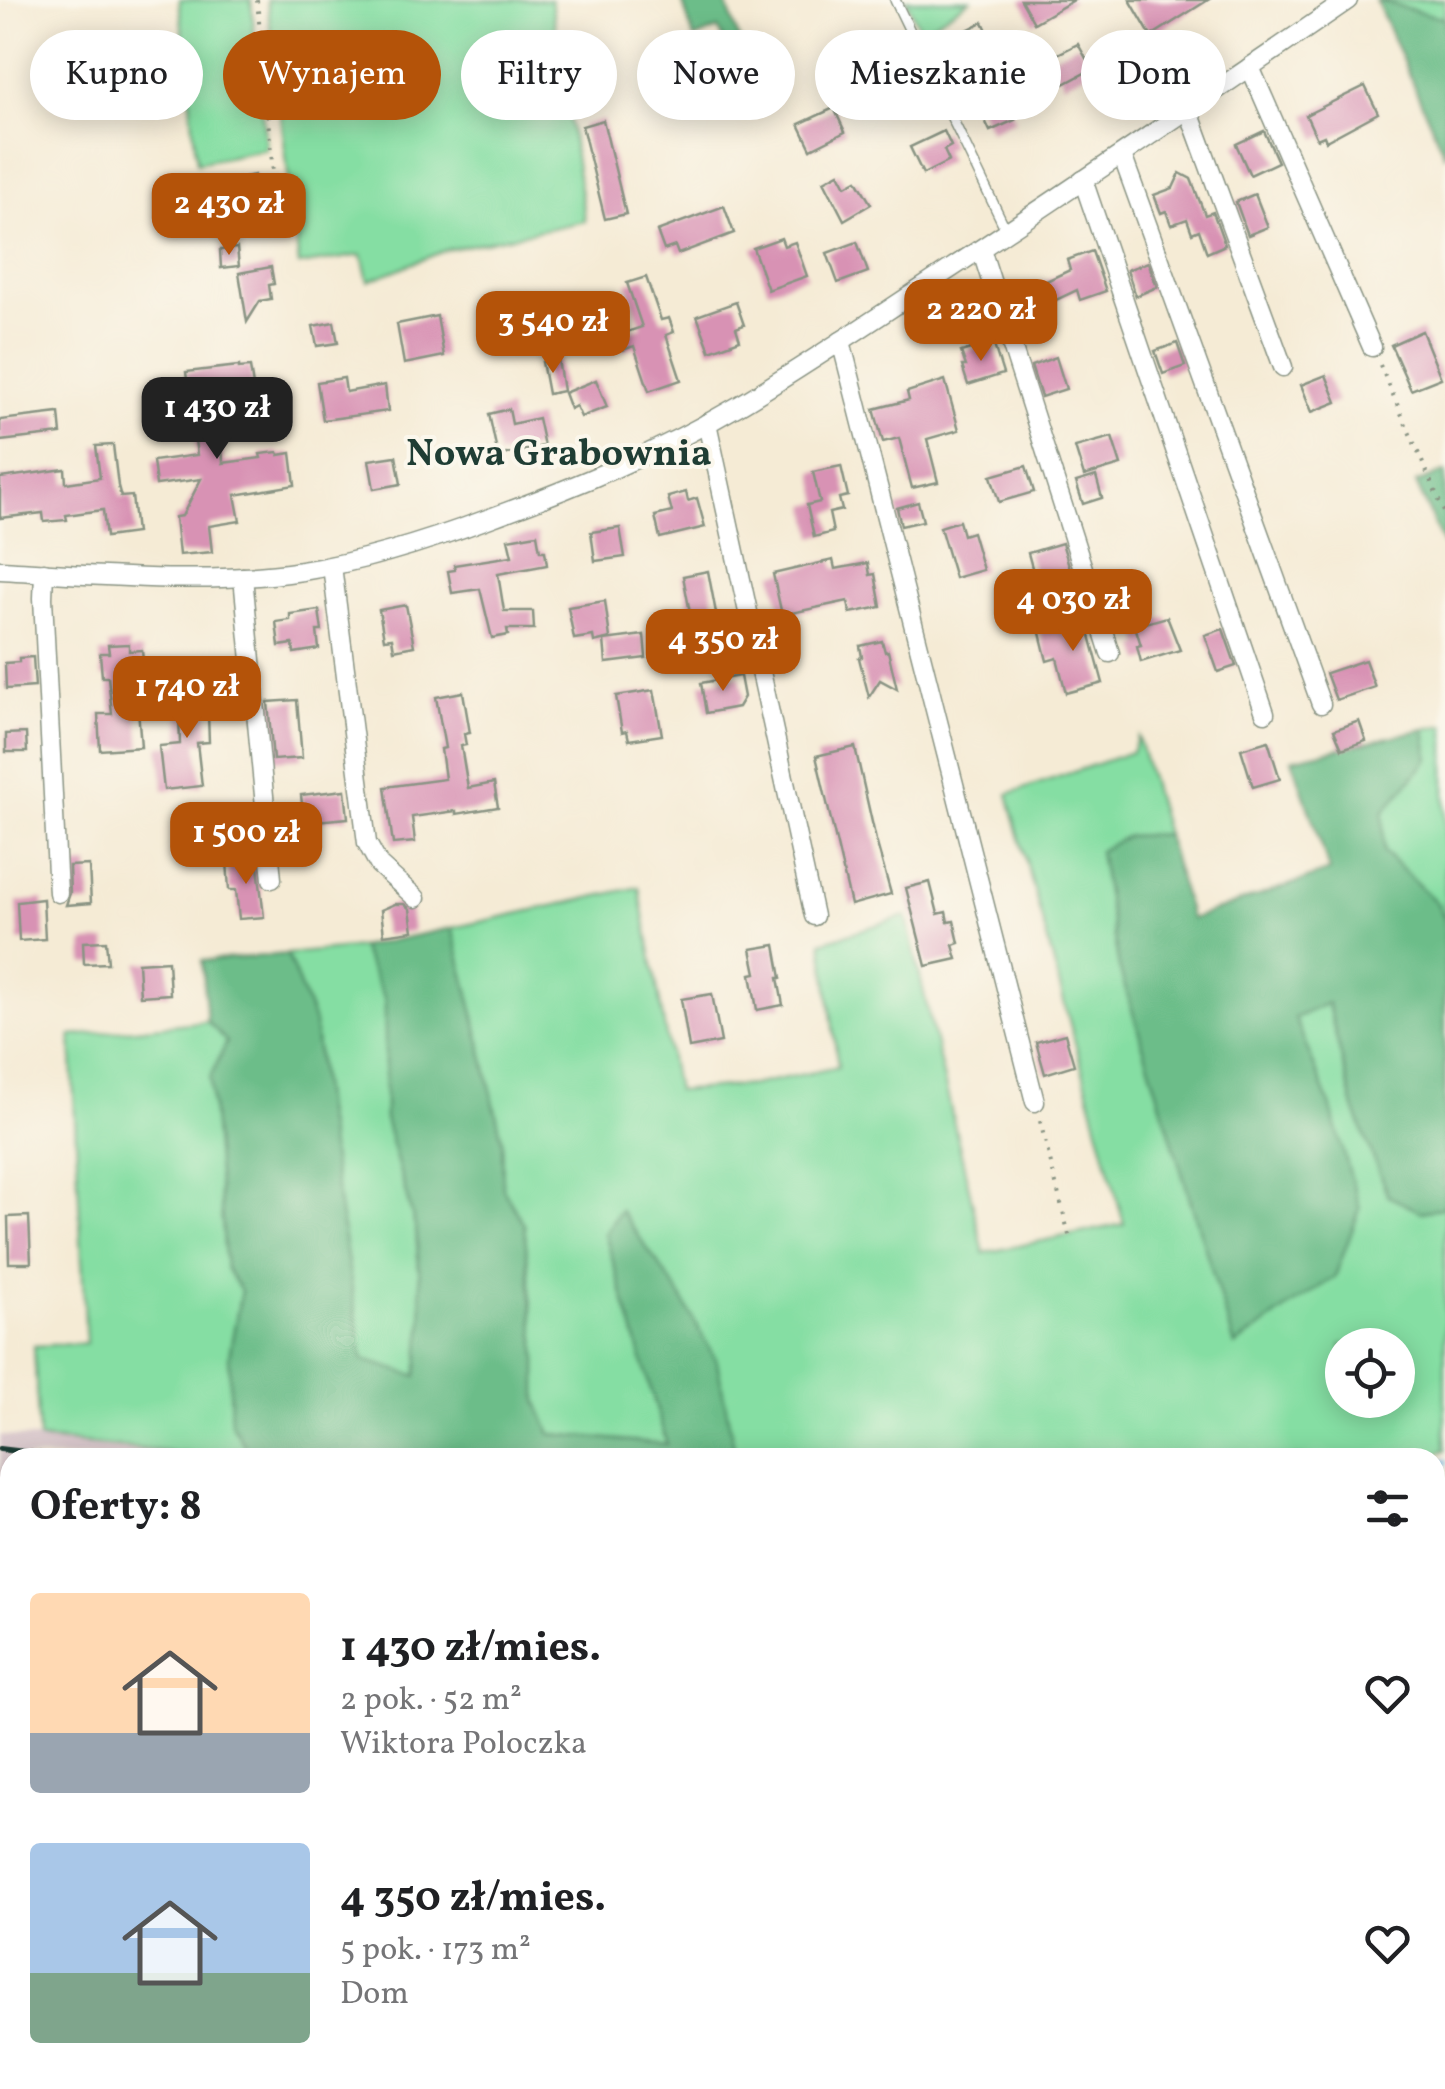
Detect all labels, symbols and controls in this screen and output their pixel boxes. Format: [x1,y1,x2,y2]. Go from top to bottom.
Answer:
chip: Kupno [30,30,203,120]
chip: Wynajem [223,30,441,120]
chip: Filtry [461,30,617,120]
chip: Nowe [637,30,795,120]
chip: Mieszkanie [815,30,1061,120]
chip: Dom [1081,30,1226,120]
pin: 2 430 zł [126,173,332,258]
text: 2 430 zł [174,183,284,227]
pin: 2 220 zł [878,279,1084,364]
text: 2 220 zł [926,289,1036,333]
pin: 3 540 zł [450,291,656,376]
text: 3 540 zł [498,301,608,345]
pin: 1 430 zł [114,377,320,462]
text: 1 430 zł [164,387,270,431]
district label: Nowa Grabownia [406,429,712,482]
pin: 4 030 zł [970,569,1176,654]
text: 4 030 zł [1016,579,1130,623]
pin: 4 350 zł [620,609,826,694]
text: 4 350 zł [668,619,778,663]
pin: 1 740 zł [84,656,290,741]
text: 1 740 zł [135,666,239,710]
pin: 1 500 zł [143,802,349,887]
text: 1 500 zł [192,812,300,856]
map controls [1325,1328,1415,1418]
button: locate [1325,1328,1415,1418]
text: Oferty: 8 [30,1479,202,1538]
icon: filters [1360,1481,1415,1536]
text: 1 430 zł/mies. [340,1620,601,1679]
icon: home [110,1633,230,1753]
icon: heart [1360,1666,1415,1721]
text: 2 pok. · 52 m² [340,1679,522,1723]
text: Wiktora Poloczka [340,1723,587,1767]
text: 4 350 zł/mies. [340,1870,606,1929]
icon: home [110,1883,230,2003]
icon: heart [1360,1916,1415,1971]
text: 5 pok. · 173 m² [340,1929,531,1973]
text: Dom [340,1973,409,2017]

